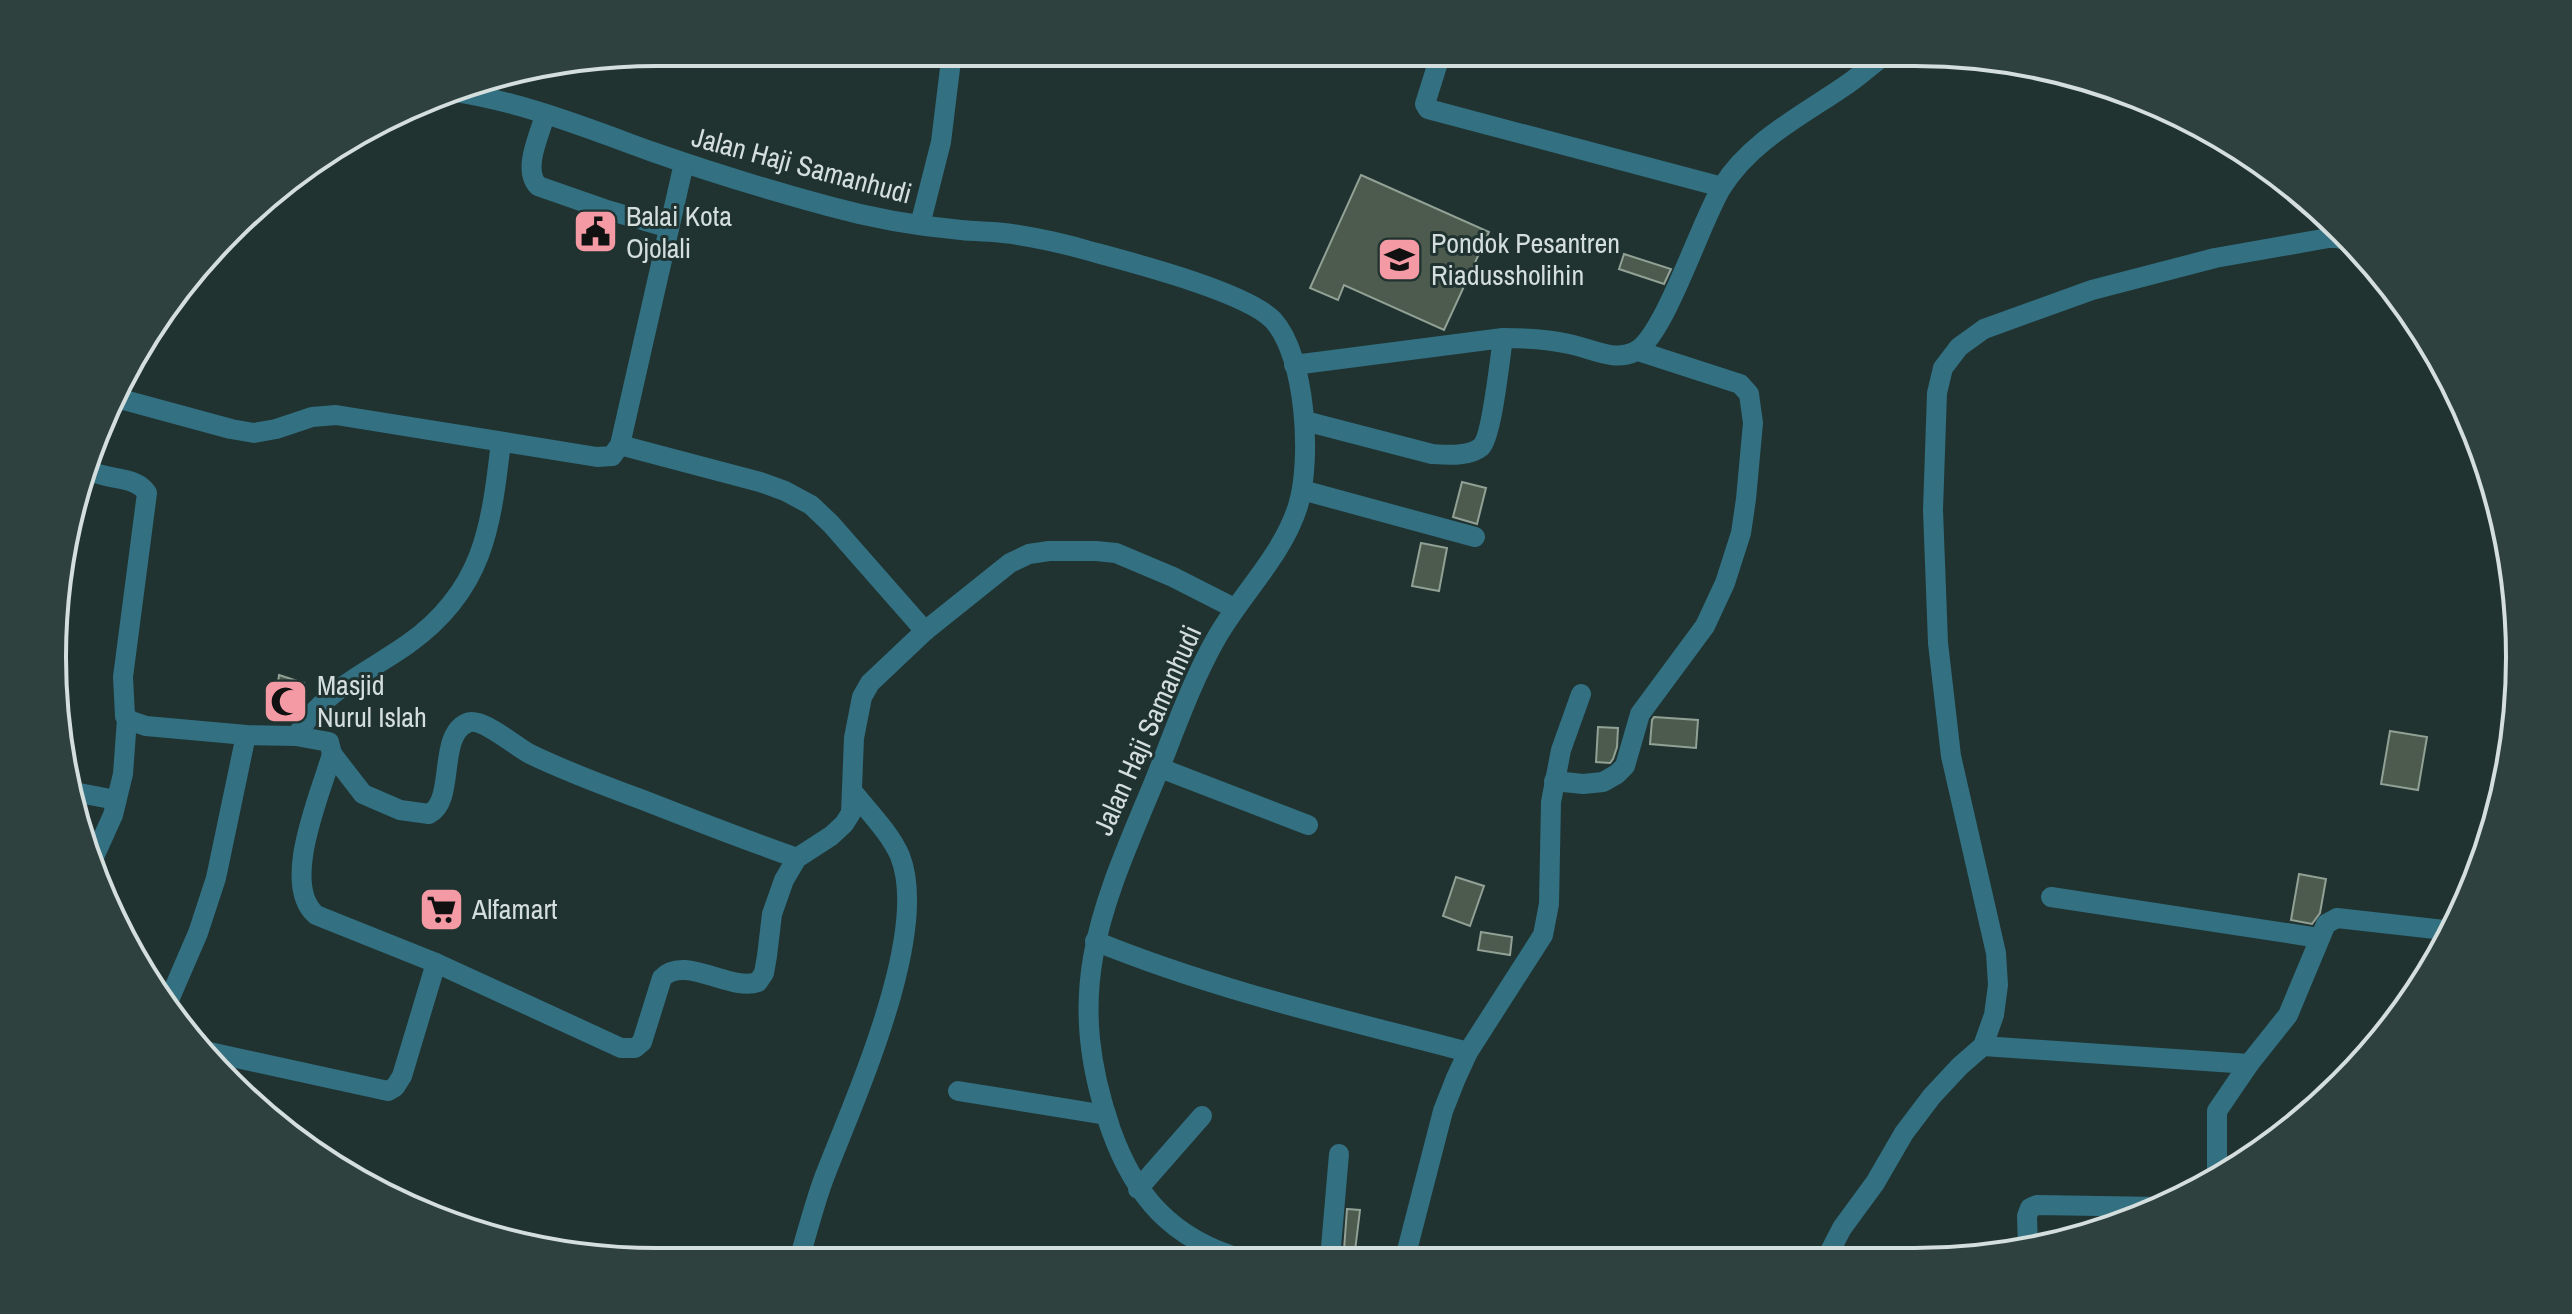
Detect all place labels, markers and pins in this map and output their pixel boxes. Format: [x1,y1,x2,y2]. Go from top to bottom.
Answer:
place label: Balai Kota Ojolali [626,197,732,267]
public building icon: Balai Kota Ojolali [571,208,619,256]
place label: Pondok Pesantren Riadussholihin [1431,224,1620,294]
school or university icon: Pondok Pesantren Riadussholihin [1376,235,1424,283]
place label: Masjid Nurul Islah [317,666,427,736]
mosque icon: Masjid Nurul Islah [262,677,310,725]
supermarket icon: Alfamart [417,885,465,933]
place label: Alfamart [471,890,557,928]

